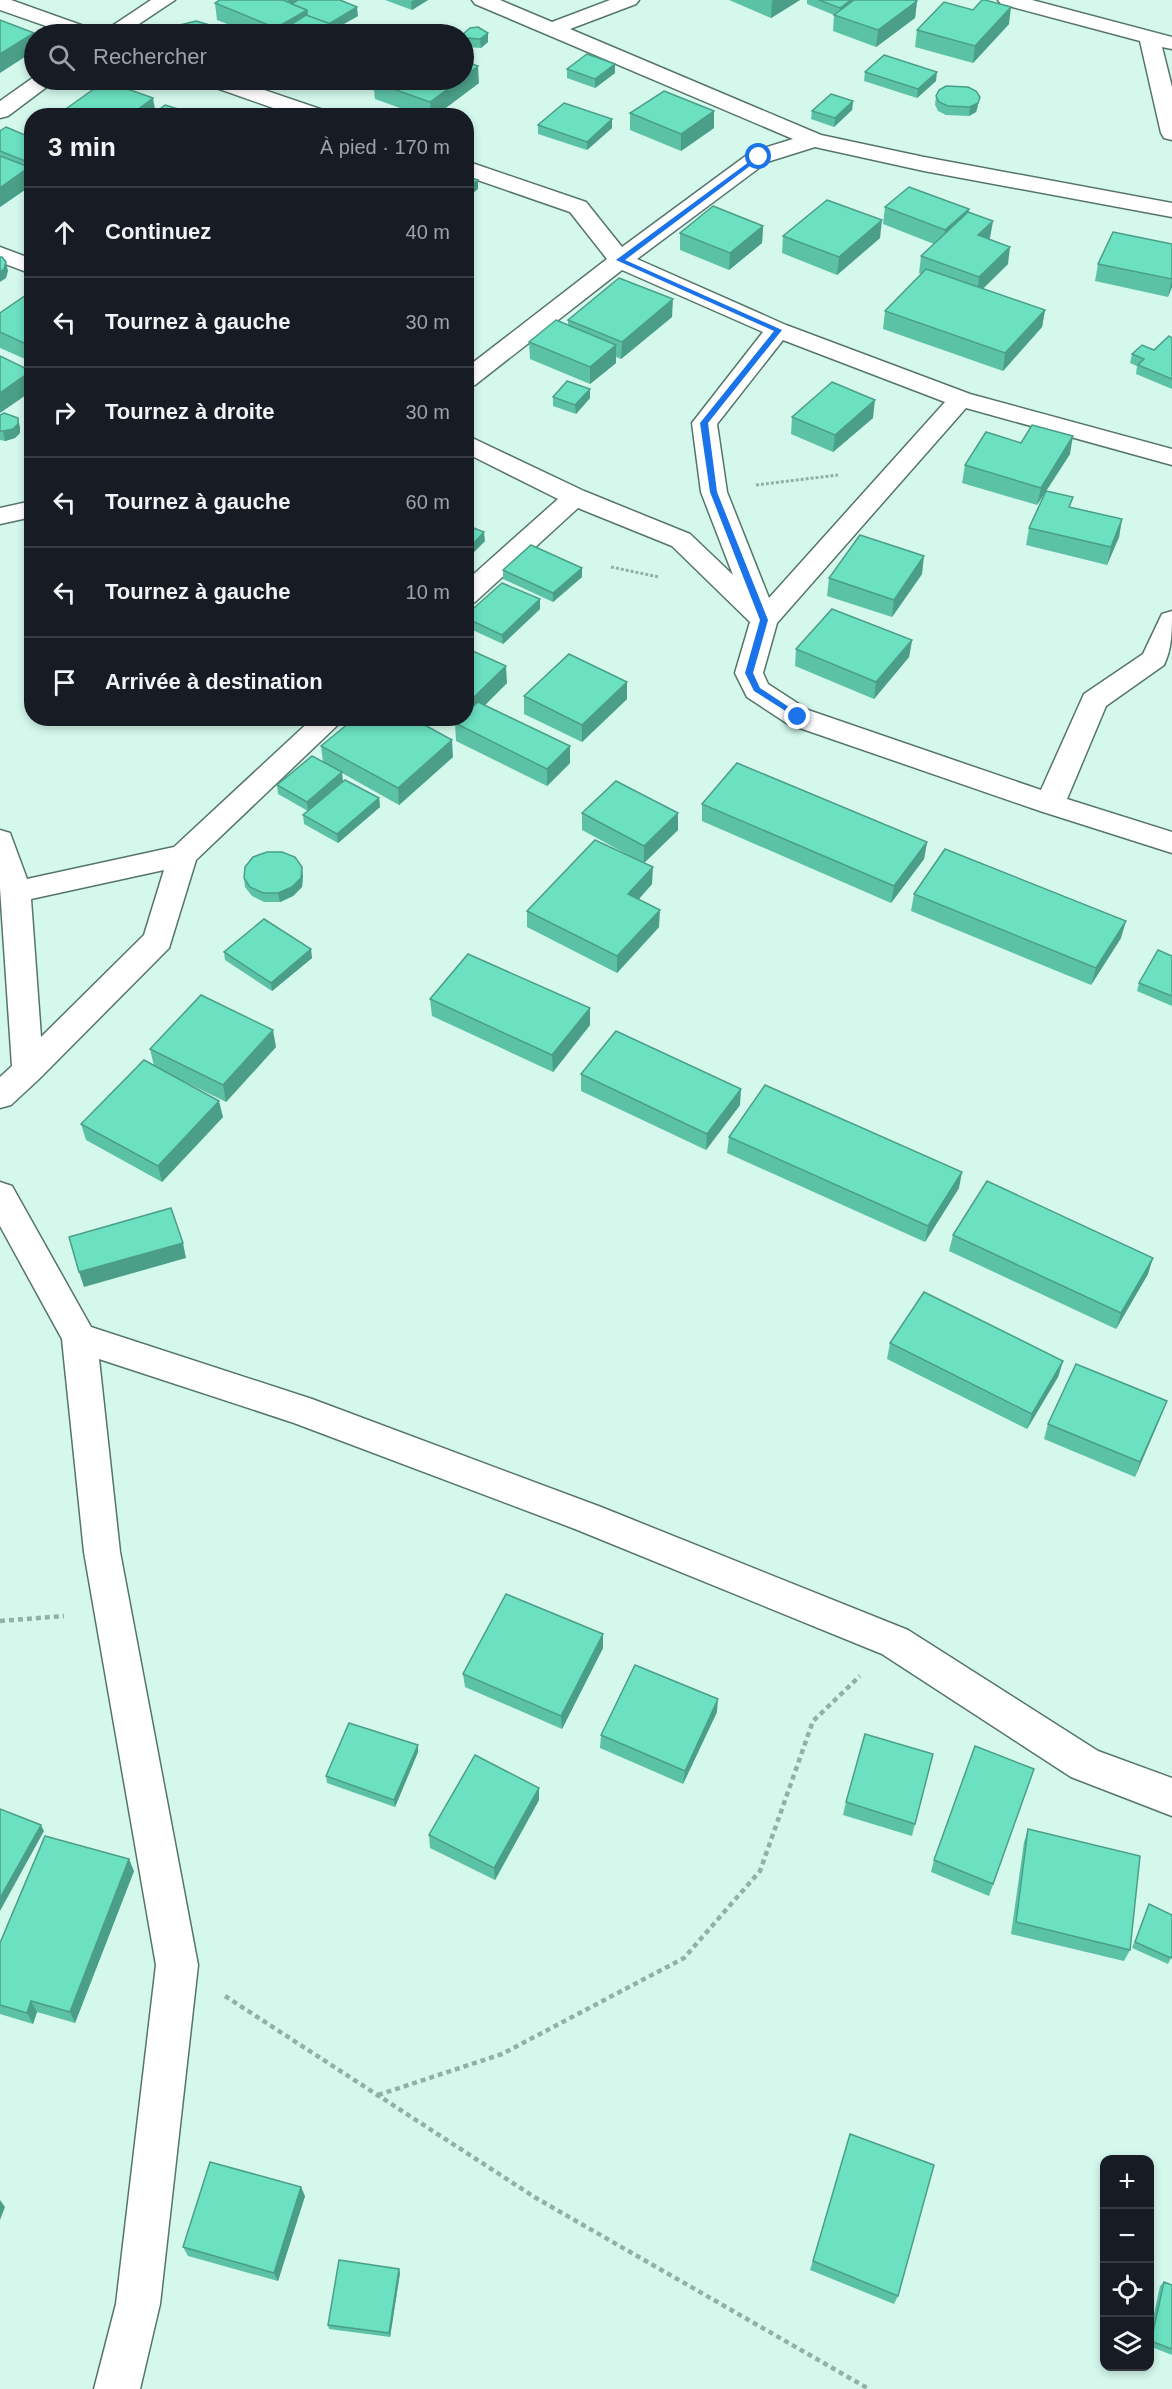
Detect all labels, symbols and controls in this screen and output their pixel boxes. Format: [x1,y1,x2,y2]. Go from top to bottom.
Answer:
search box [24,24,474,90]
icon: search [45,41,78,74]
text: Rechercher [93,44,207,69]
text: 3 min [48,132,116,162]
text: À pied · 170 m [320,136,450,158]
route start [745,143,771,169]
icon: ahead [48,216,81,249]
text: Continuez [105,219,211,244]
text: 40 m [406,221,450,243]
icon: left [48,306,81,339]
text: Tournez à gauche [105,309,290,334]
text: 30 m [406,311,450,333]
icon: right [48,396,81,429]
text: Tournez à droite [105,399,275,424]
text: 30 m [406,401,450,423]
icon: left [48,486,81,519]
text: Tournez à gauche [105,489,290,514]
text: 60 m [406,491,450,513]
icon: left [48,576,81,609]
text: Tournez à gauche [105,579,290,604]
text: 10 m [406,581,450,603]
icon: arrive [48,666,81,699]
text: Arrivée à destination [105,669,323,694]
route end [784,703,810,729]
map controls [1100,2155,1154,2371]
button: + [1100,2155,1154,2209]
button: − [1100,2209,1154,2263]
button: locate [1100,2263,1154,2317]
button: layers [1100,2317,1154,2371]

